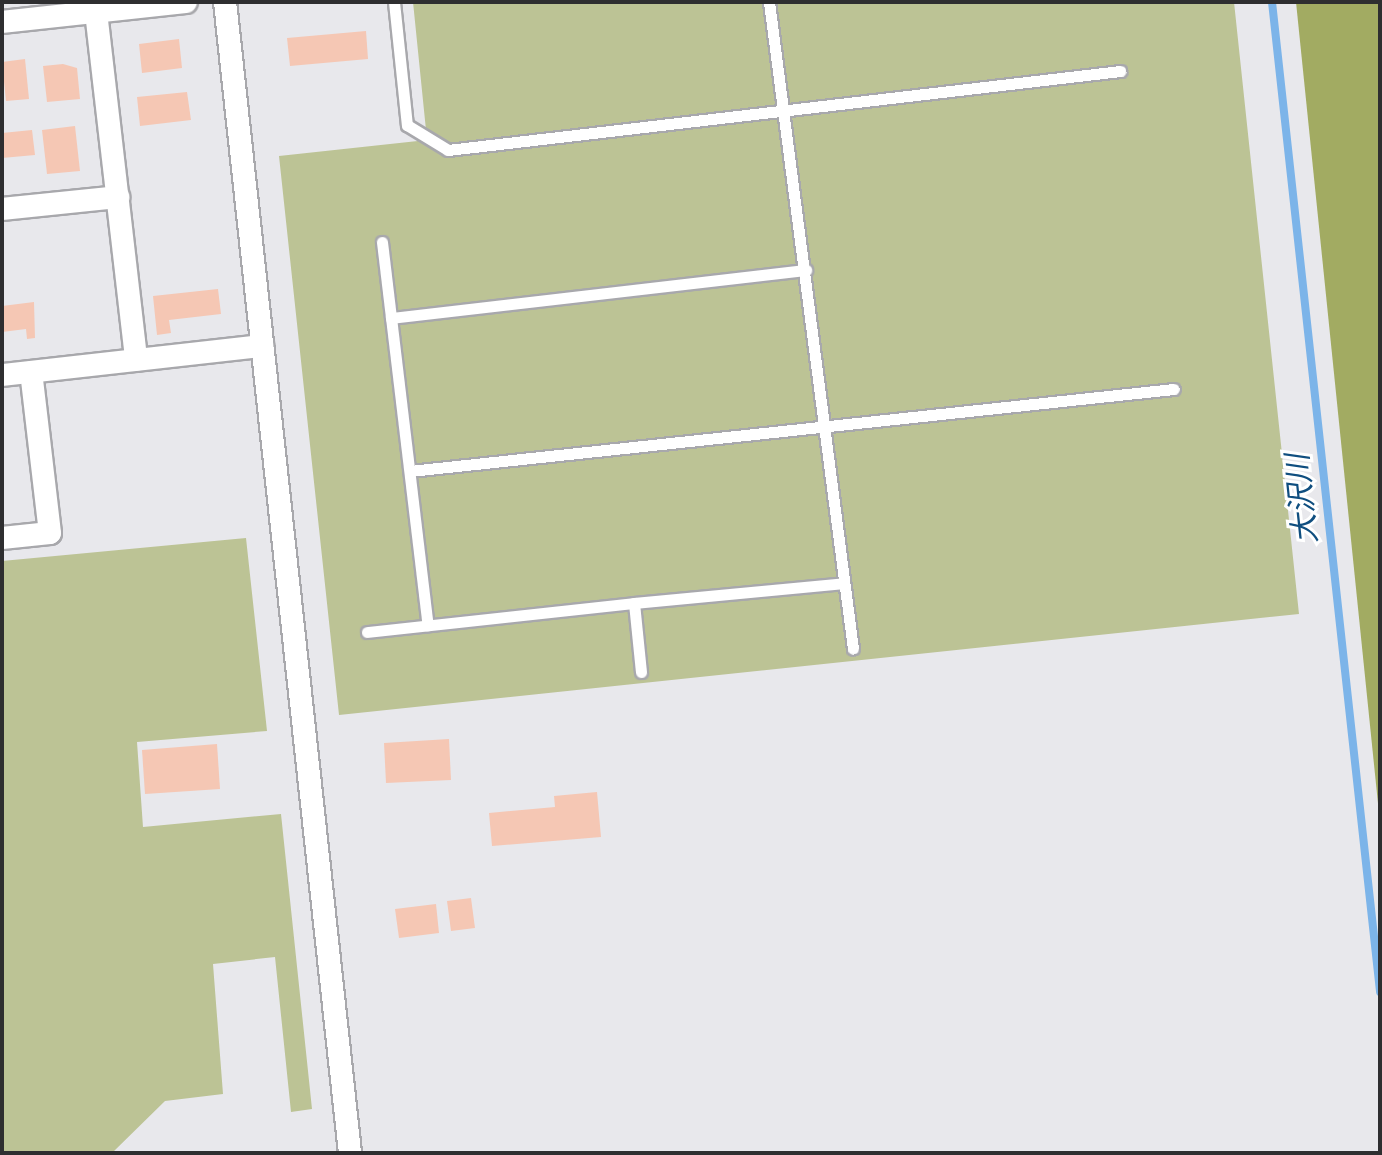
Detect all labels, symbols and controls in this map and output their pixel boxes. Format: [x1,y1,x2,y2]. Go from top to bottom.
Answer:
water label: 大沢川 [1279,452,1325,546]

